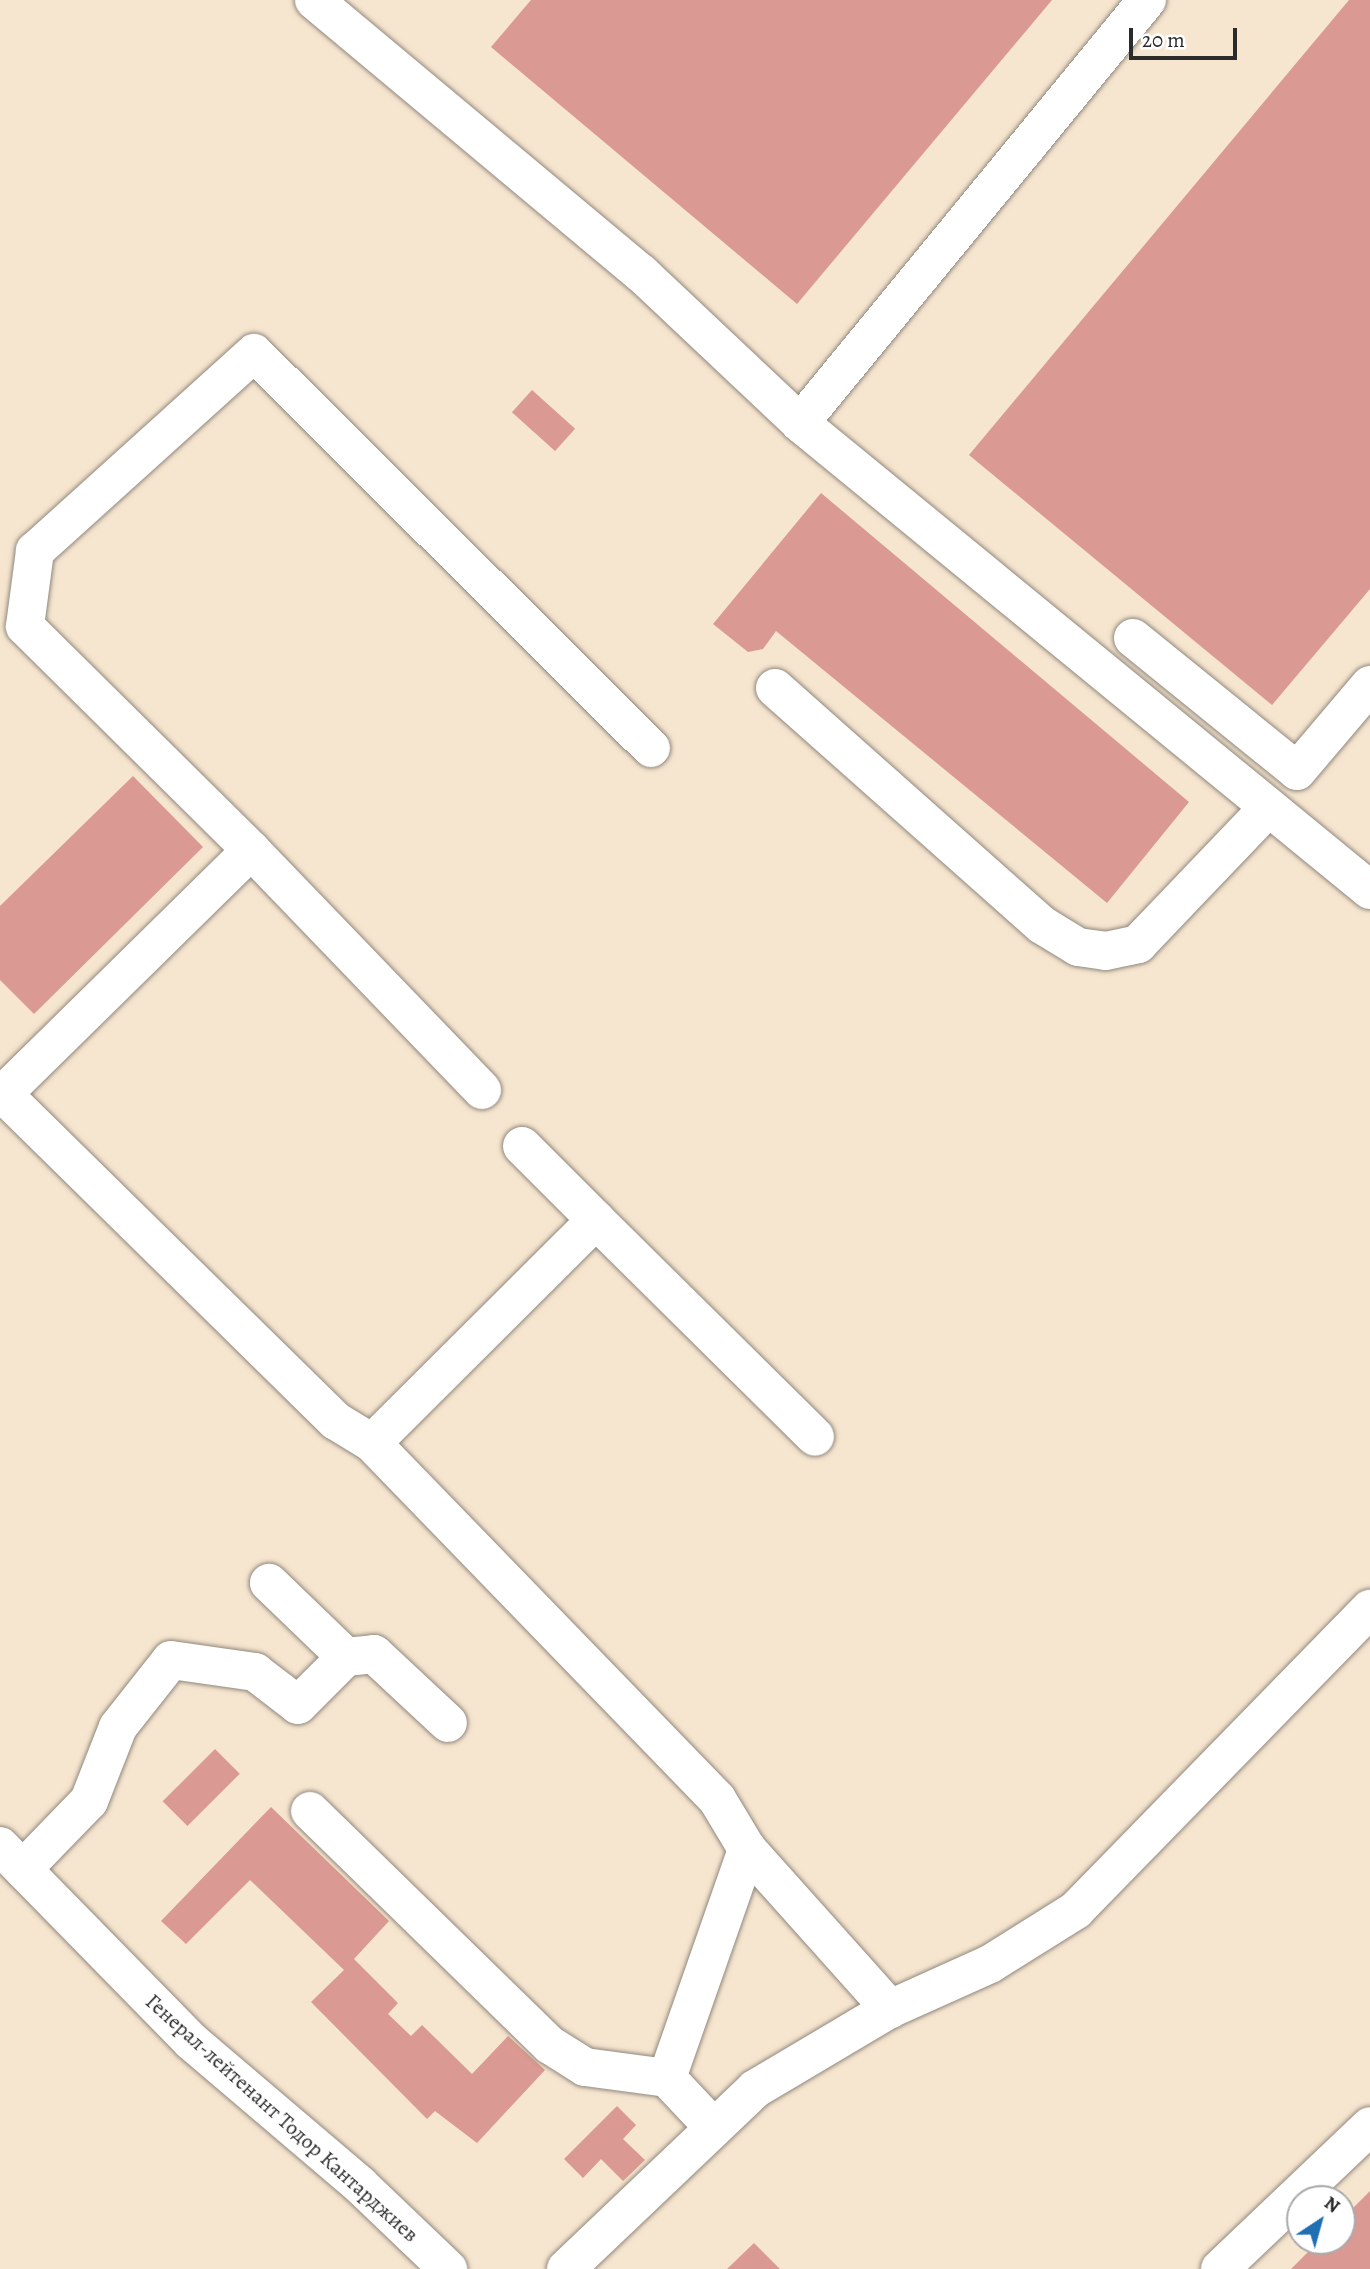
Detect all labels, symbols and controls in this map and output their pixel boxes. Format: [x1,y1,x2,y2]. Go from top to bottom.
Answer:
scale bar [1132,14,1240,58]
text: 20 m [1142,26,1185,54]
street label: Генерал-лейтенант Тодор Кантарджиев [140,1989,424,2247]
north arrow [1286,2185,1356,2255]
text: N [1319,2190,1345,2219]

